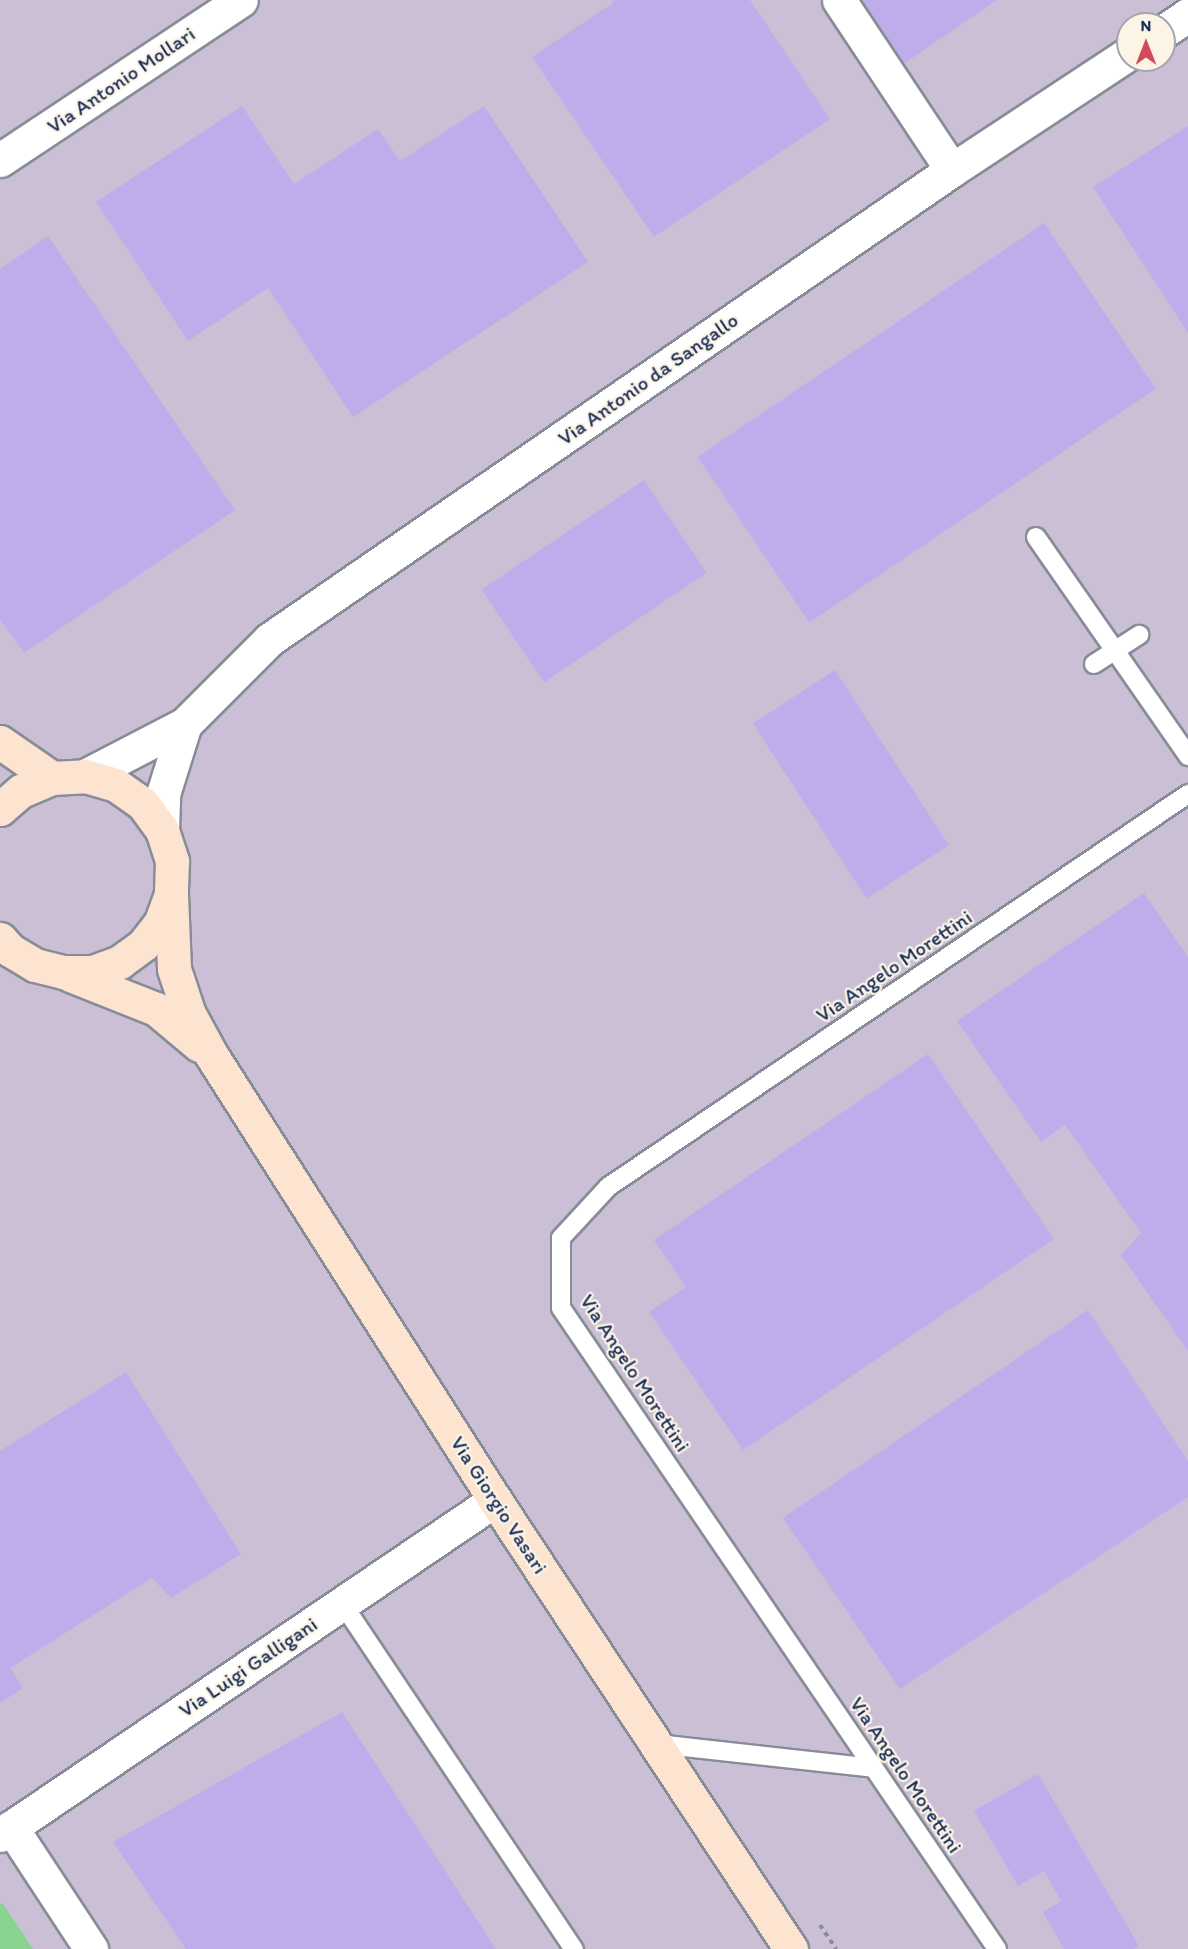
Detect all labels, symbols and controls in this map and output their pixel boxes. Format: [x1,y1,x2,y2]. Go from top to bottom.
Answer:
north arrow [1116,12,1176,72]
text: N [1141,16,1151,35]
street label: Via Antonio Mollari [42,21,200,139]
street label: Via Antonio da Sangallo [553,307,743,451]
street label: Via Angelo Morettini [811,905,977,1027]
street label: Via Angelo Morettini [575,1290,695,1456]
street label: Via Giorgio Vasari [445,1432,553,1578]
street label: Via Luigi Galligani [174,1611,322,1723]
street label: Via Angelo Morettini [845,1692,967,1858]

